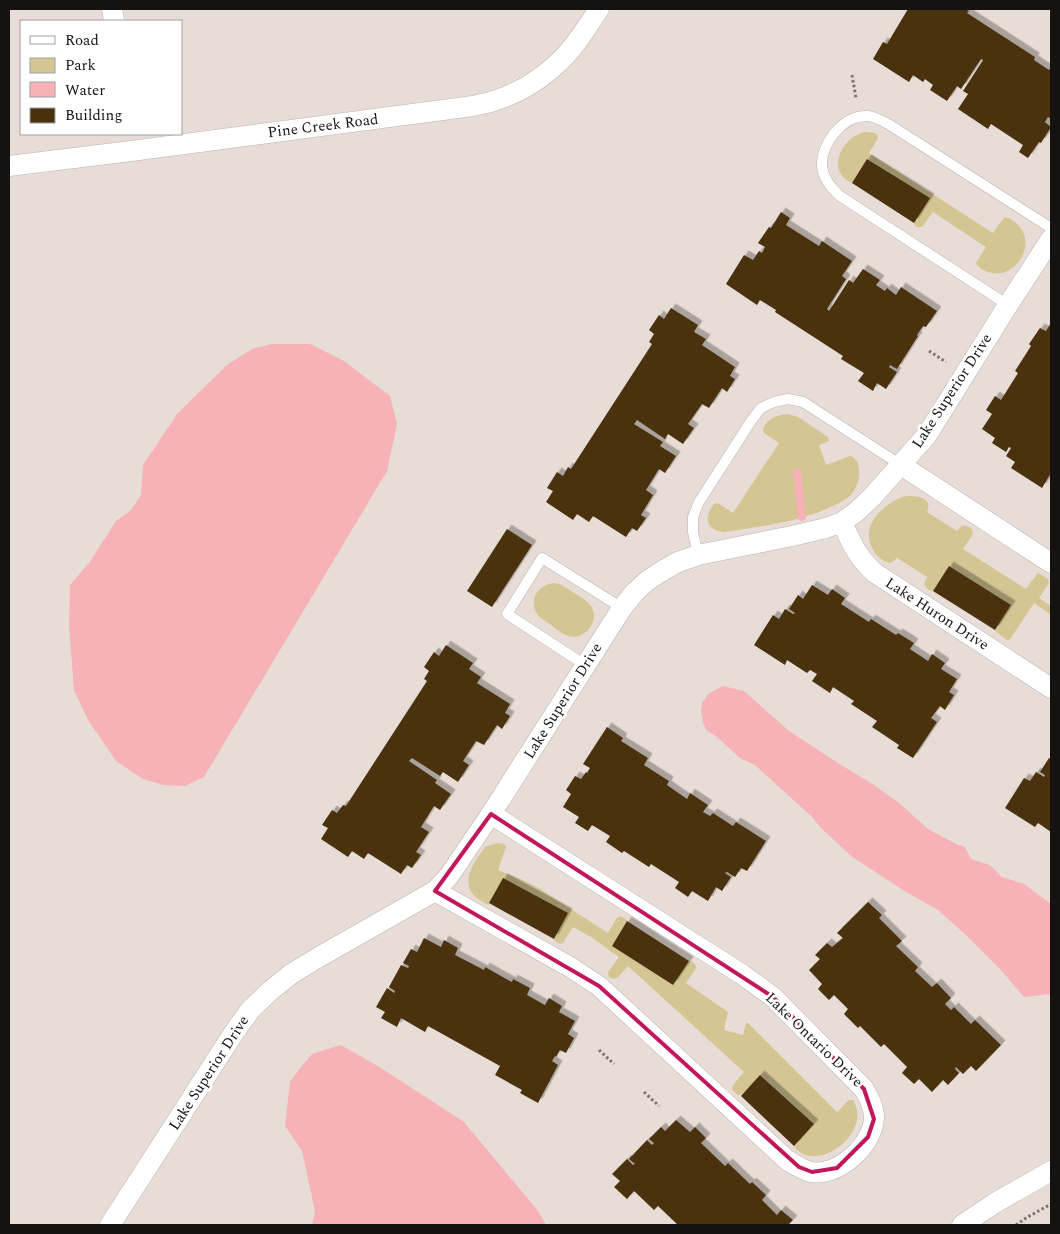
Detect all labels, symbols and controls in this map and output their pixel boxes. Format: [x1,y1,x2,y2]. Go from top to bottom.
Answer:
legend [20,20,182,135]
text: Road [65,29,99,52]
text: Park [65,54,96,77]
text: Water [65,79,105,102]
text: Building [65,104,122,127]
street label: Pine Creek Road [266,108,380,144]
street label: Lake Superior Drive [906,329,998,453]
street label: Lake Huron Drive [881,572,993,656]
street label: Lake Superior Drive [518,638,608,764]
street label: Lake Ontario Drive [760,987,868,1093]
street label: Lake Superior Drive [163,1011,255,1135]

